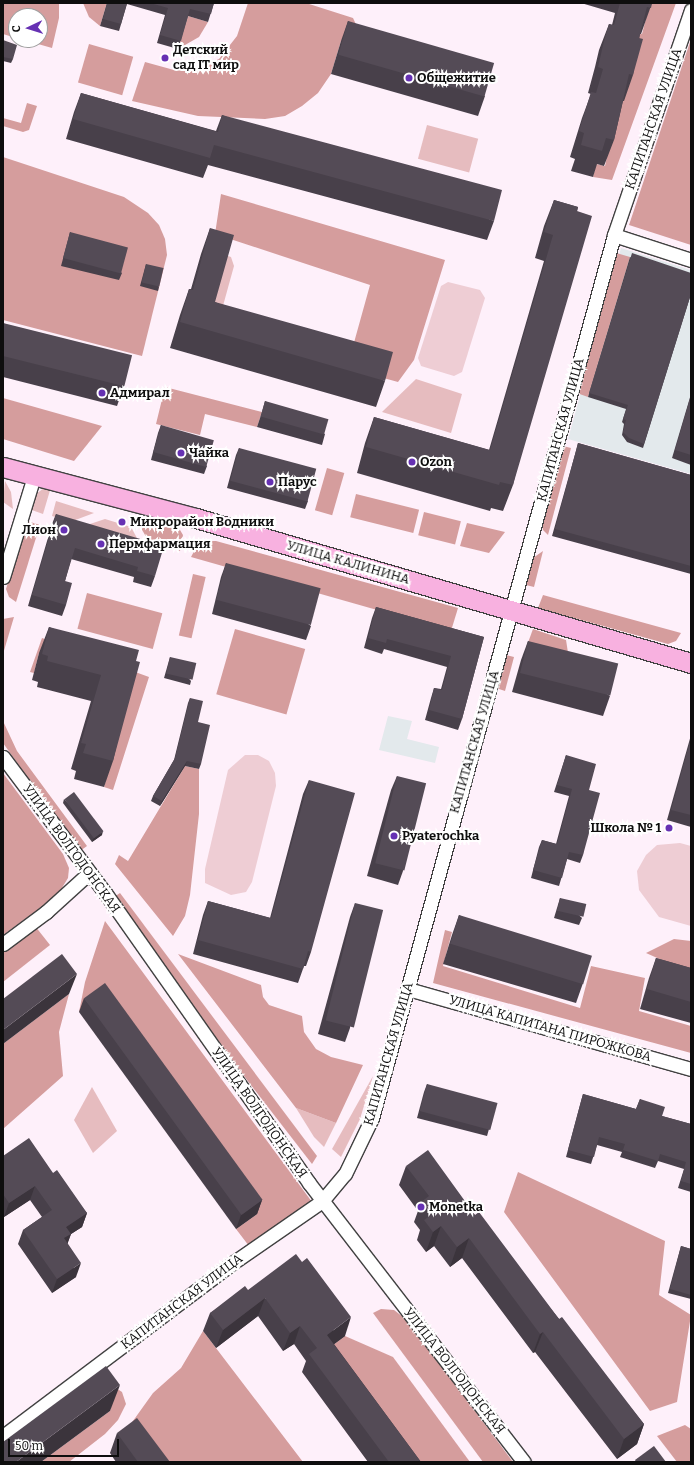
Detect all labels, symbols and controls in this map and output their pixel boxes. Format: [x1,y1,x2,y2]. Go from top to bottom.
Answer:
north arrow [8,8,48,48]
text: С [10,25,23,33]
place label: Детский сад IT мир [173,43,239,74]
street label: КАПИТАНСКАЯ УЛИЦА [623,46,685,192]
marker: Детский сад IT мир [160,53,170,63]
place label: Общежитие [417,70,496,86]
marker: Общежитие [404,73,414,83]
street label: КАПИТАНСКАЯ УЛИЦА [534,356,588,504]
place label: Адмирал [110,385,170,401]
marker: Адмирал [97,388,107,398]
place label: Чайка [189,445,229,461]
marker: Чайка [176,448,186,458]
place label: Ozon [420,454,452,470]
marker: Ozon [407,457,417,467]
place label: Парус [278,474,317,490]
marker: Парус [265,477,275,487]
place label: Микрорайон Водники [130,514,274,530]
marker: Микрорайон Водники [117,517,127,527]
place label: Лион [21,522,56,538]
marker: Лион [59,525,69,535]
place label: Пермфармация [109,536,210,552]
street label: УЛИЦА КАЛИНИНА [285,538,411,588]
marker: Пермфармация [96,539,106,549]
street label: КАПИТАНСКАЯ УЛИЦА [447,669,503,815]
street label: УЛИЦА ВОЛГОДОНСКАЯ [19,782,123,916]
place label: Школа № 1 [590,820,661,836]
marker: Школа № 1 [664,823,674,833]
place label: Pyaterochka [402,828,479,844]
marker: Pyaterochka [389,831,399,841]
street label: КАПИТАНСКАЯ УЛИЦА [361,981,417,1127]
street label: УЛИЦА КАПИТАНА ПИРОЖКОВА [447,993,653,1065]
street label: УЛИЦА ВОЛГОДОНСКАЯ [208,1045,310,1181]
place label: Monetka [429,1199,483,1215]
marker: Monetka [416,1202,426,1212]
street label: КАПИТАНСКАЯ УЛИЦА [118,1251,246,1353]
street label: УЛИЦА ВОЛГОДОНСКАЯ [400,1305,508,1437]
scale bar [10,1431,121,1457]
text: 50 m [15,1439,43,1453]

